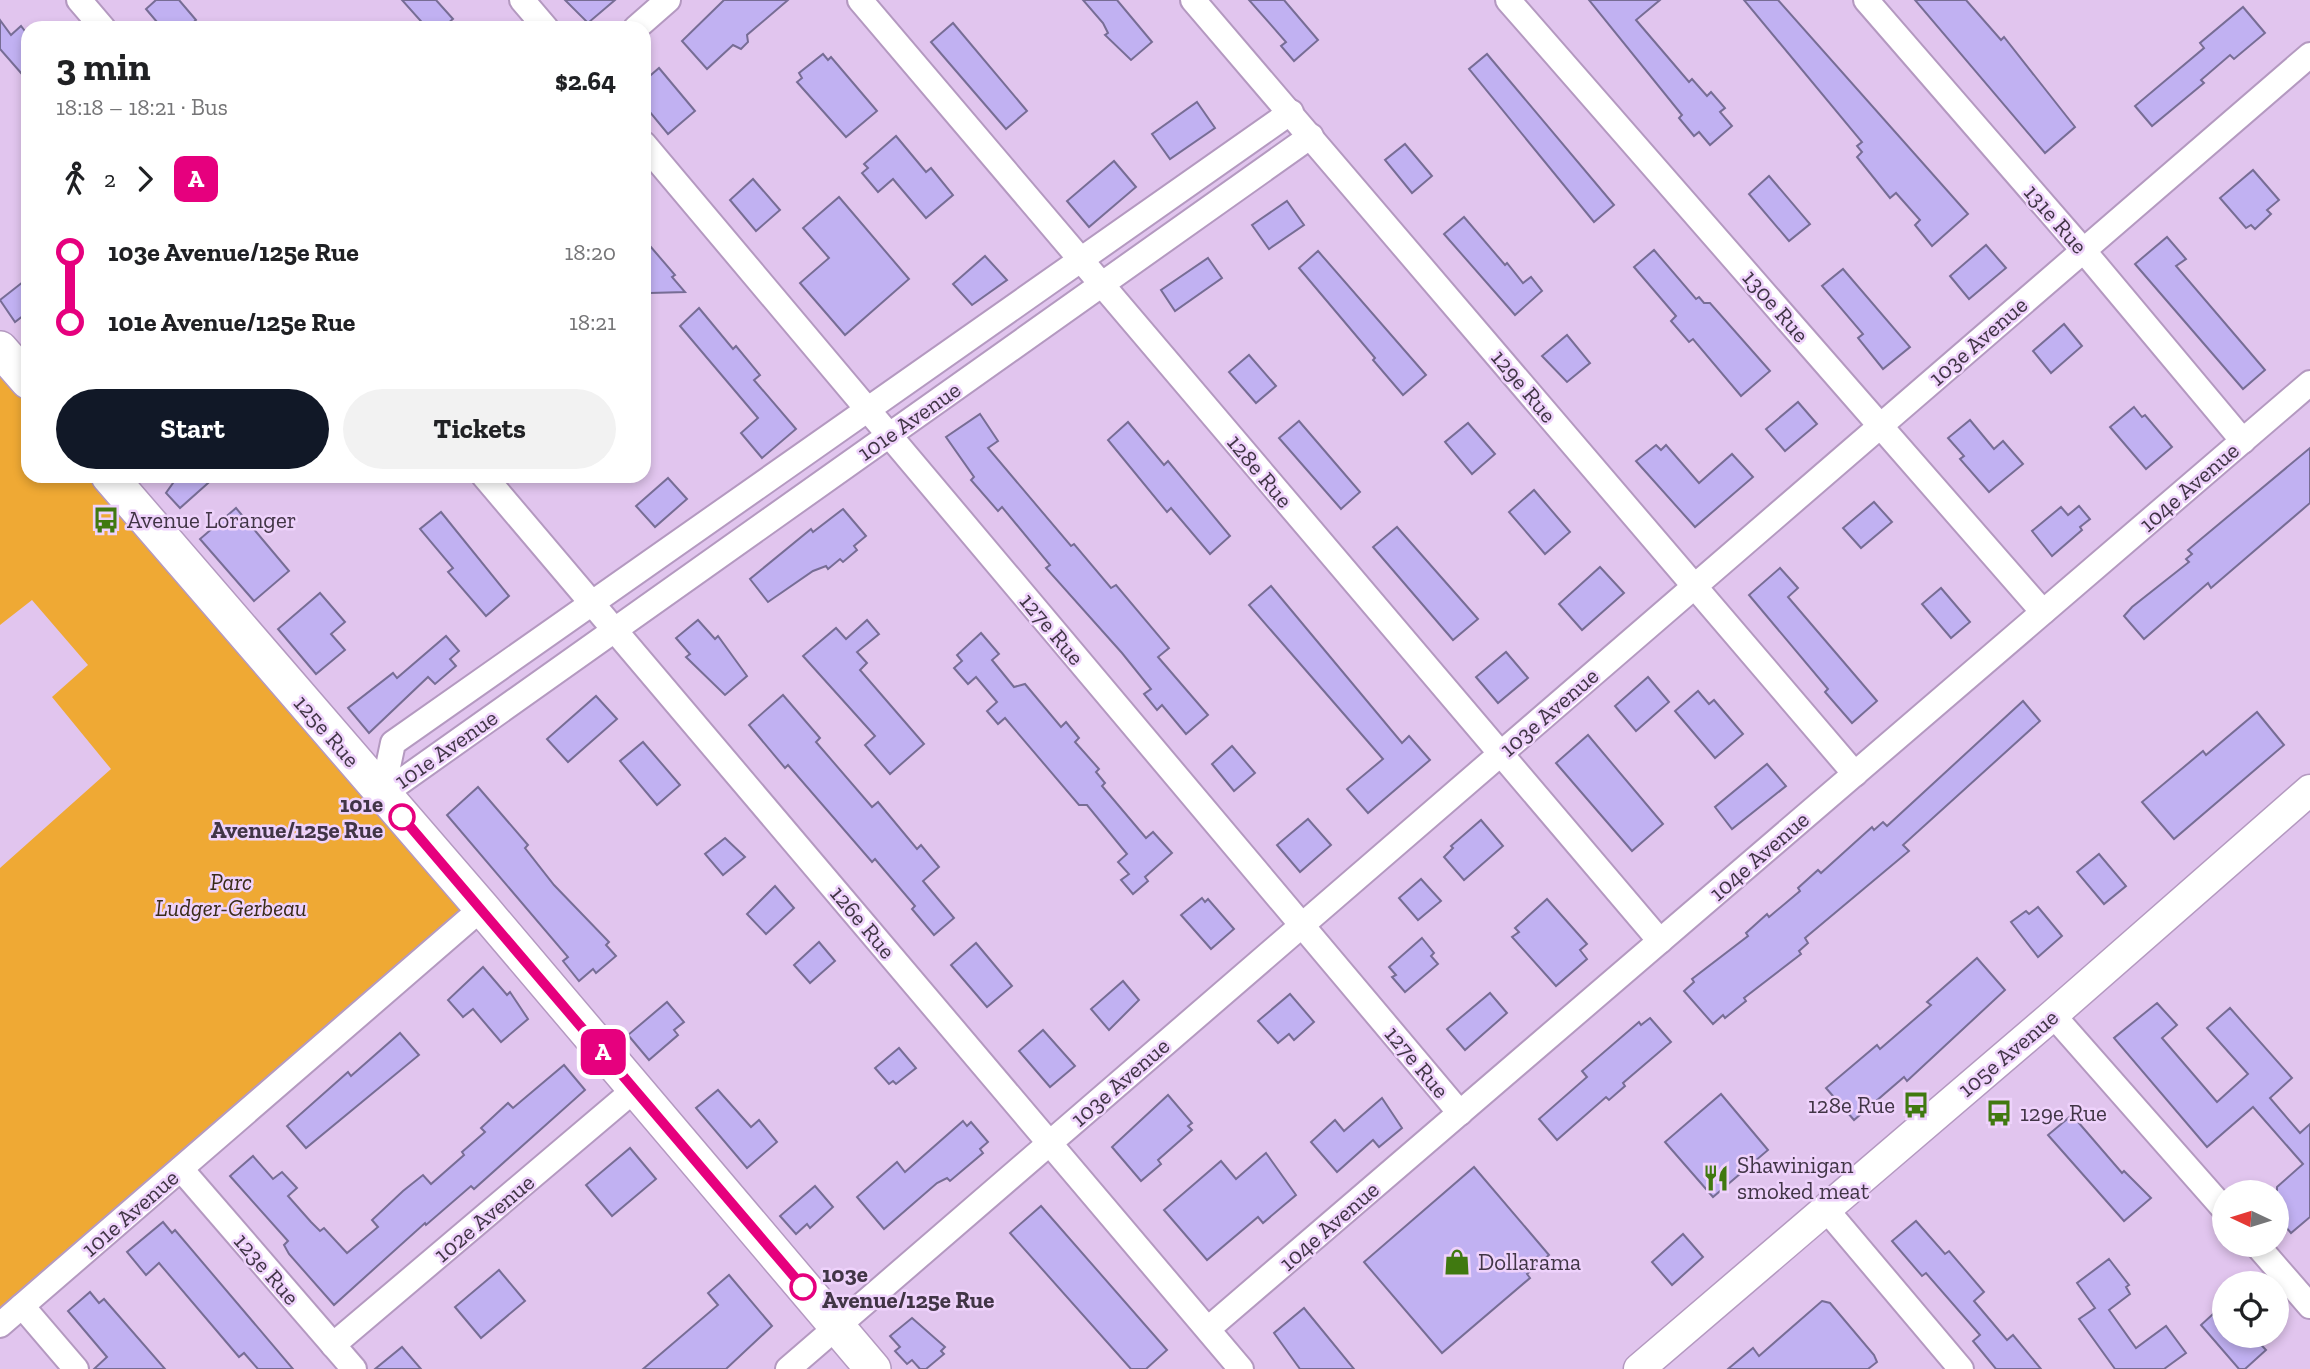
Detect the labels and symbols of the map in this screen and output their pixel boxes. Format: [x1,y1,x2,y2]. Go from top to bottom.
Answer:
street label: 131e Rue [2018,179,2094,259]
street label: 130e Rue [1737,264,1815,348]
street label: 103e Avenue [1923,291,2033,391]
street label: 129e Rue [1485,344,1563,428]
street label: 101e Avenue [852,375,966,467]
street label: 128e Rue [1221,429,1299,513]
street label: 104e Avenue [2134,436,2244,538]
bus stop icon: Avenue Loranger [91,505,121,535]
place label: Avenue Loranger [127,506,296,534]
street label: 127e Rue [1014,587,1090,671]
street label: 103e Avenue [1494,662,1604,762]
street label: 125e Rue [288,689,366,773]
street label: 101e Avenue [389,703,503,795]
place label: 101e Avenue/125e Rue [211,790,383,844]
marker: 101e Avenue/125e Rue [389,804,415,830]
street label: 104e Avenue [1704,805,1814,907]
park label: Parc Ludger-Gerbeau [155,868,307,922]
street label: 126e Rue [824,880,902,964]
street label: 105e Avenue [1952,1003,2064,1103]
street label: 127e Rue [1379,1020,1455,1104]
line badge: A [580,1029,626,1075]
street label: 103e Avenue [1065,1032,1175,1132]
bus stop icon: 128e Rue [1901,1090,1931,1120]
place label: 128e Rue [1808,1091,1895,1119]
bus stop icon: 129e Rue [1984,1098,2014,1128]
place label: 129e Rue [2020,1099,2107,1127]
place label: Shawinigan smoked meat [1737,1151,1870,1205]
street label: 101e Avenue [76,1163,184,1263]
restaurant icon: Shawinigan smoked meat [1701,1163,1731,1193]
street label: 102e Avenue [428,1168,540,1268]
street label: 104e Avenue [1274,1175,1384,1277]
north arrow [2212,1180,2289,1256]
street label: 123e Rue [228,1227,306,1311]
shop icon: Dollarama [1442,1247,1472,1277]
place label: Dollarama [1478,1248,1581,1276]
place label: 103e Avenue/125e Rue [822,1260,994,1314]
marker: 103e Avenue/125e Rue [790,1274,816,1300]

